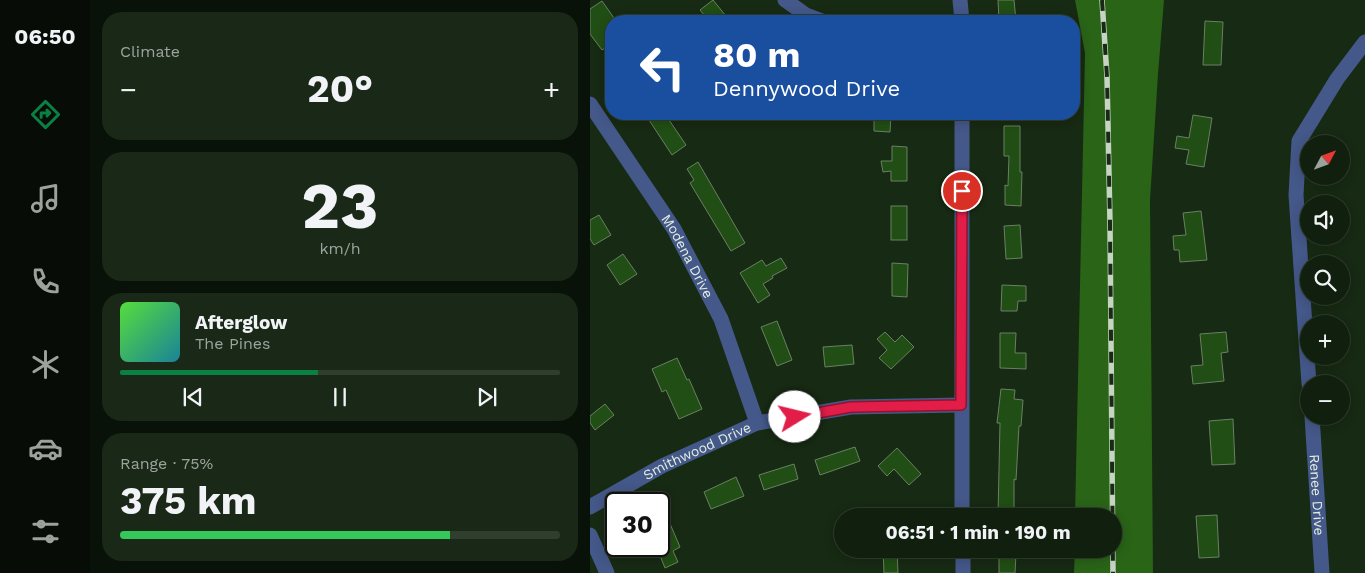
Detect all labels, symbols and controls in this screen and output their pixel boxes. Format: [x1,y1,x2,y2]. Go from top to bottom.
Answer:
text: 06:50 [14,24,76,49]
text: 80 m [713,34,800,76]
icon: left [630,35,695,100]
text: Climate [120,42,180,61]
text: 20° [307,67,373,111]
text: − [120,73,137,106]
text: + [543,73,560,106]
text: Dennywood Drive [713,76,900,101]
icon: directions [28,97,63,132]
north arrow [1300,135,1350,185]
map controls [1300,135,1350,425]
text: 23 [301,168,379,244]
pin [941,170,983,212]
icon: arrive [948,177,976,205]
icon: music [28,181,63,216]
button: sound [1300,195,1350,245]
street label: Modena Drive [658,211,717,301]
text: km/h [319,239,361,258]
button: search [1300,255,1350,305]
icon: phone [28,264,63,299]
text: Afterglow [195,311,287,334]
button: + [1300,315,1350,365]
text: The Pines [195,334,271,353]
icon: climate [28,347,63,382]
button: − [1300,375,1350,425]
icon: previous [179,383,207,411]
icon: pause [326,383,354,411]
icon: next [473,383,501,411]
position arrow [768,390,820,442]
street label: Smithwood Drive [640,419,753,483]
icon: car [28,431,63,466]
text: Range · 75% [120,454,213,473]
street label: Renee Drive [1306,454,1328,536]
text: 375 km [120,479,257,523]
speed limit sign: 30 [605,492,670,557]
icon: filters [28,514,63,549]
text: 06:51 · 1 min · 190 m [885,521,1071,544]

